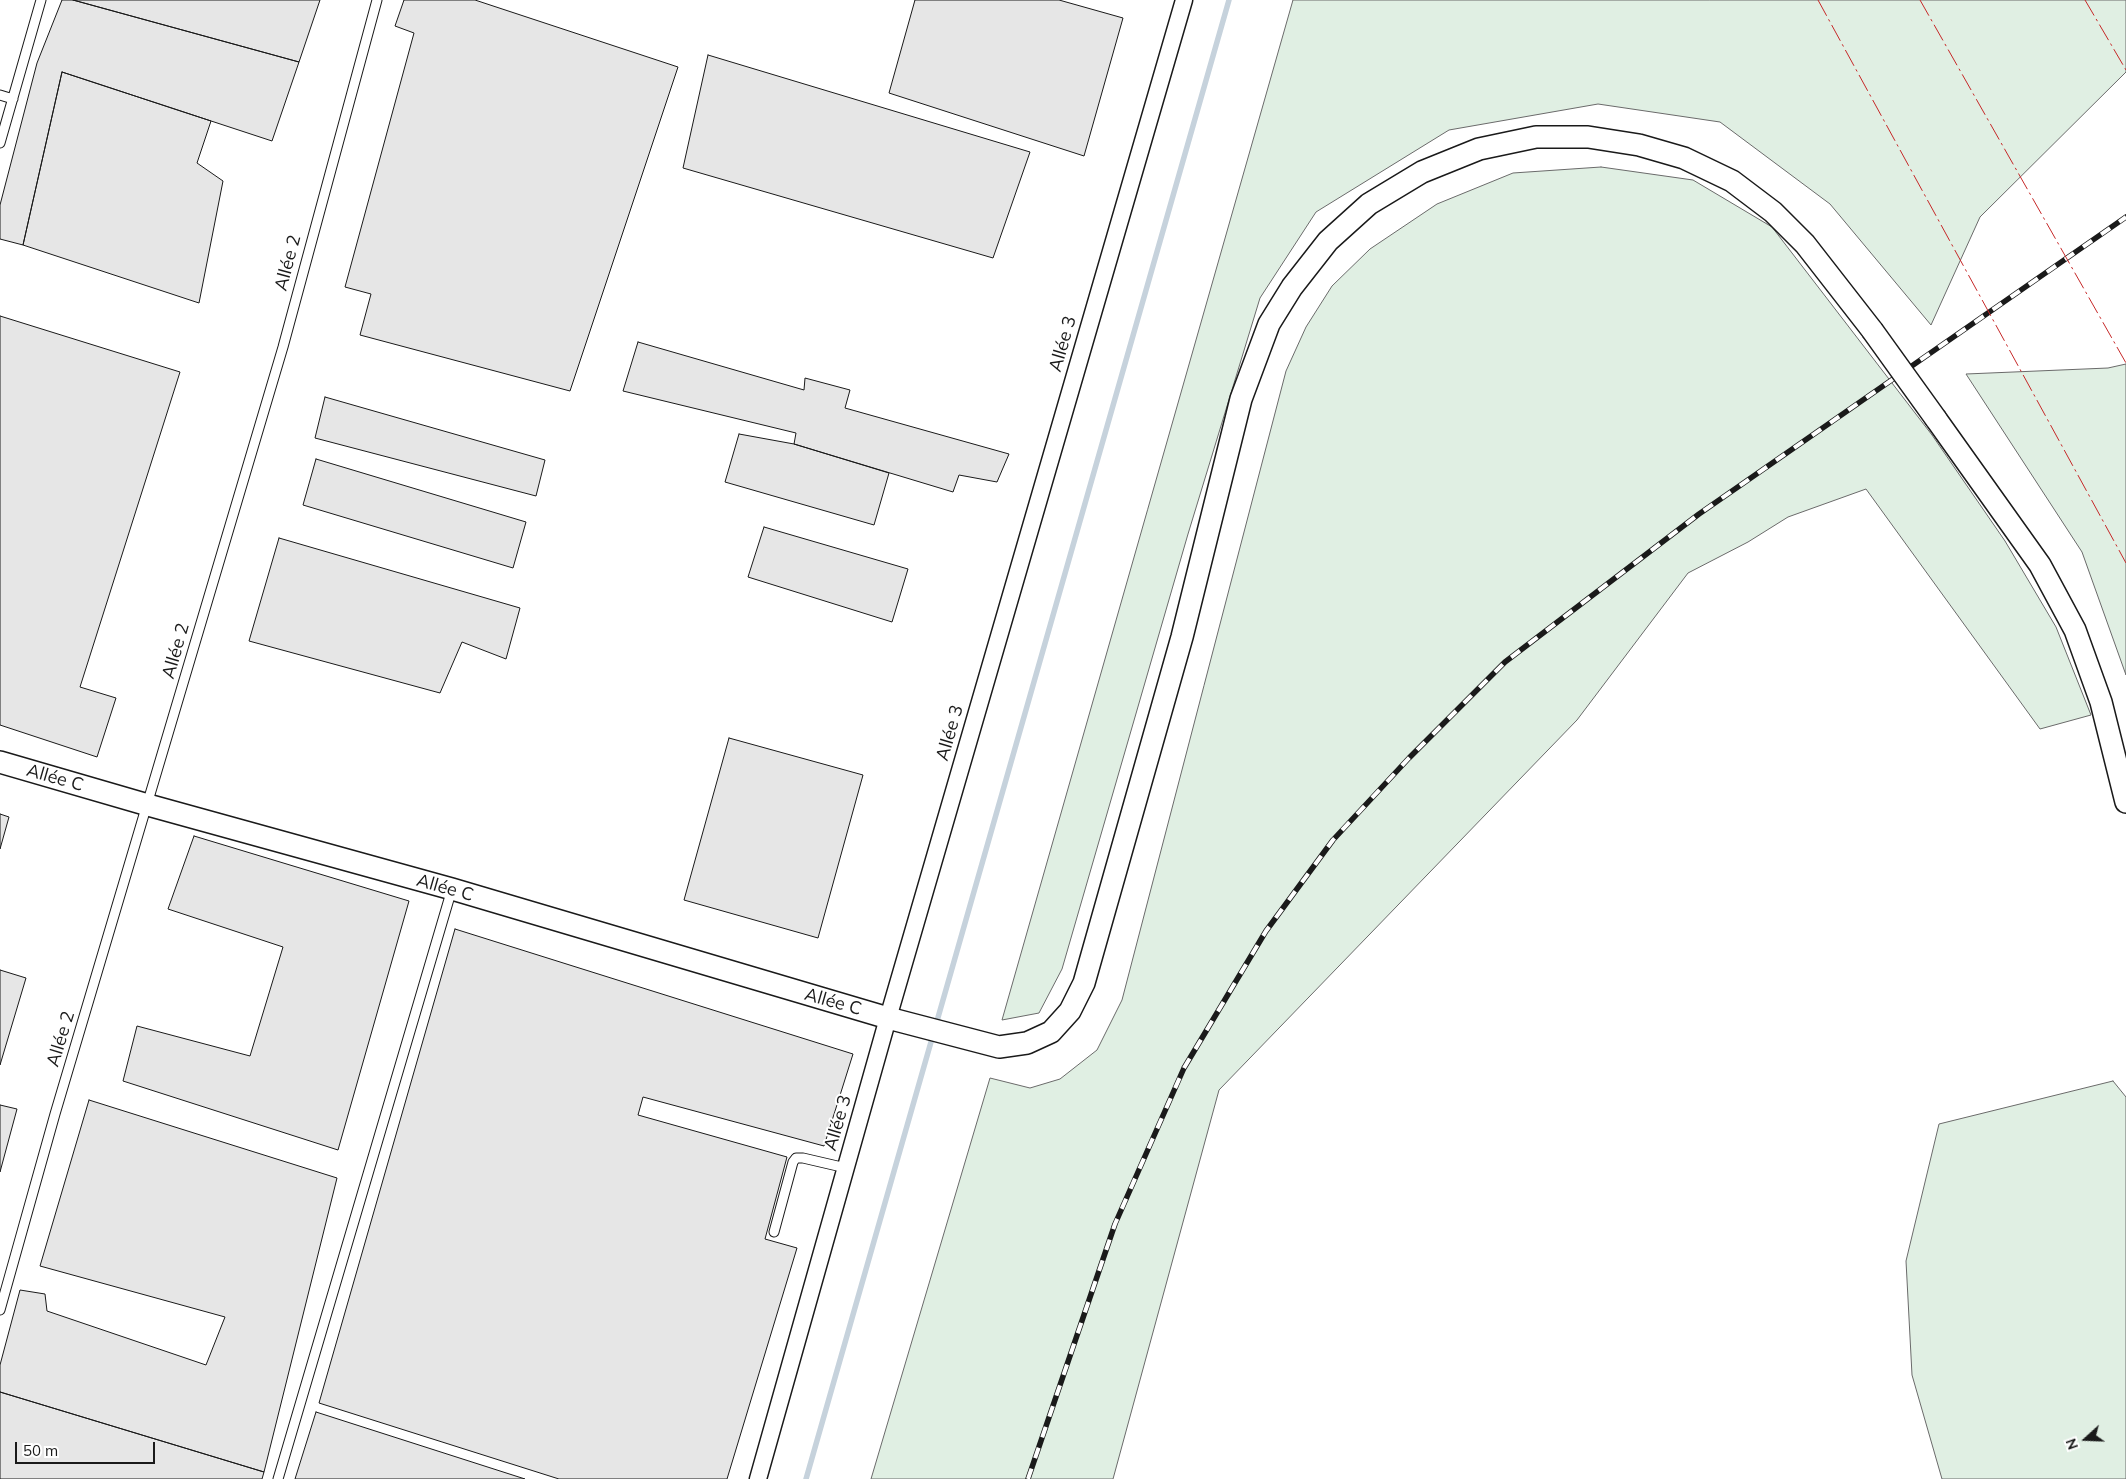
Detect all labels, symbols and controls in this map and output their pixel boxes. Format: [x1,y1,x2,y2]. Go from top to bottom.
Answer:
street label: Allée 2 [270,233,306,293]
street label: Allée 3 [1045,314,1081,374]
street label: Allée 2 [158,621,194,681]
street label: Allée 3 [932,703,968,763]
street label: Allée C [24,760,86,796]
street label: Allée C [414,870,476,906]
street label: Allée C [802,984,864,1020]
street label: Allée 2 [42,1009,80,1069]
street label: Allée 3 [820,1093,856,1153]
north arrow [2061,1414,2111,1464]
scale bar [18,1432,158,1464]
text: N [2062,1436,2082,1452]
text: 50 m [23,1441,58,1460]

